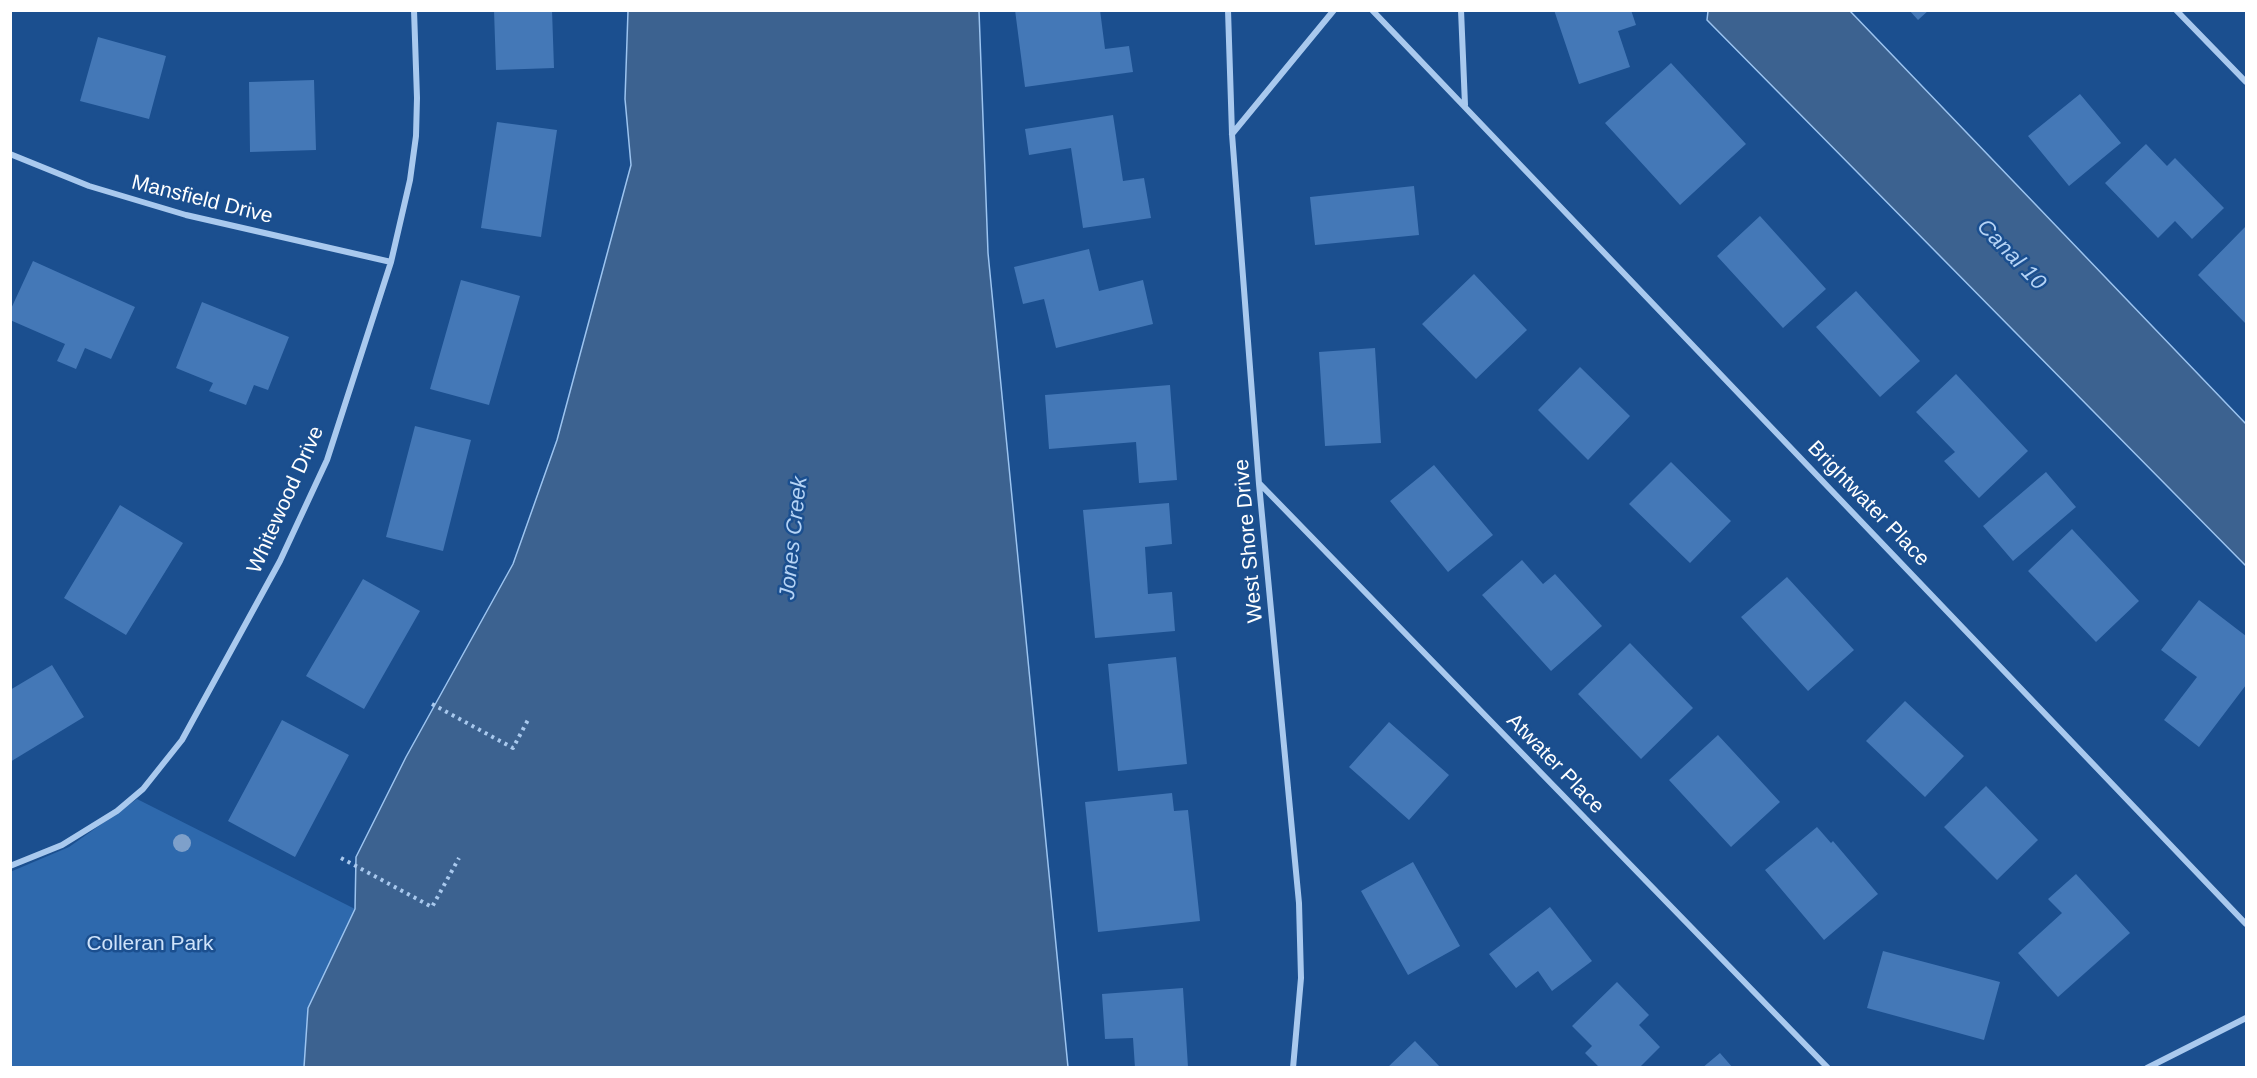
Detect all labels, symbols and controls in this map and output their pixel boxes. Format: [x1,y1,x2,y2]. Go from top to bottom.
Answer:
street label: Mansfield Drive [129,170,275,230]
water label: Canal 10 [1971,214,2051,296]
street label: Whitewood Drive [242,422,330,578]
street label: Brightwater Place [1802,436,1934,572]
street label: West Shore Drive [1229,458,1269,624]
water label: Jones Creek [774,475,814,601]
street label: Atwater Place [1501,709,1609,819]
park label: Colleran Park [86,931,214,957]

